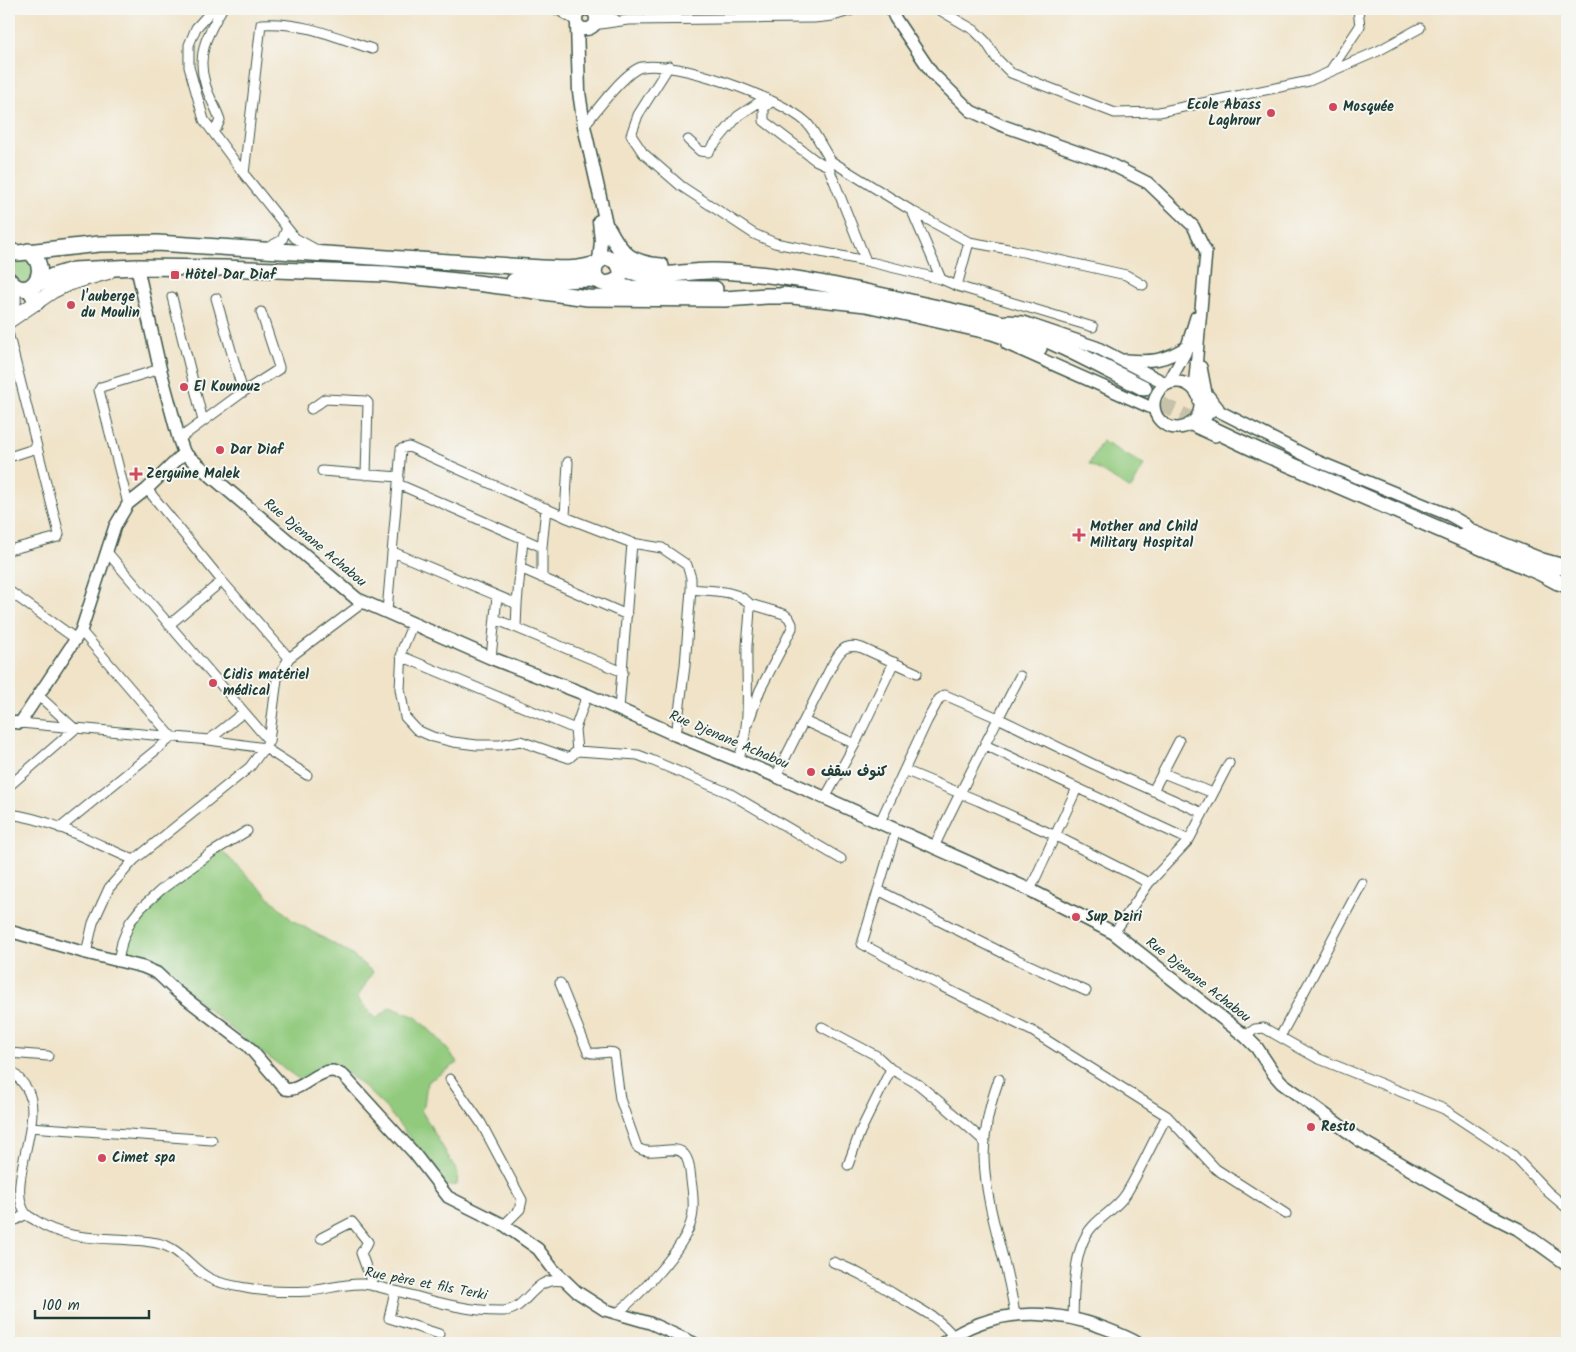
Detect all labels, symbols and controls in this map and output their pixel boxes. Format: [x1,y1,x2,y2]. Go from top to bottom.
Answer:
place label: Ecole Abass Laghrour [1187,94,1262,132]
place label: Mosquée [1343,96,1394,118]
marker: Mosquée [1327,101,1339,113]
marker: Ecole Abass Laghrour [1265,107,1277,119]
place label: Hôtel Dar Diaf [185,264,278,286]
marker: Hôtel Dar Diaf [169,269,181,281]
place label: l'auberge du Moulin [81,286,140,324]
marker: l'auberge du Moulin [65,299,77,311]
place label: El Kounouz [194,376,260,398]
marker: El Kounouz [178,381,190,393]
place label: Dar Diaf [230,439,285,461]
marker: Dar Diaf [214,444,226,456]
place label: Zerguine Malek [146,463,240,485]
marker: Zerguine Malek [130,468,142,480]
street label: Rue Djenane Achabou [259,493,371,593]
place label: Mother and Child Military Hospital [1090,516,1198,554]
marker: Mother and Child Military Hospital [1072,528,1086,542]
place label: Cidis matériel médical [223,664,309,702]
marker: Cidis matériel médical [207,677,219,689]
street label: Rue Djenane Achabou [666,705,793,775]
place label: كنوف سقف [821,761,888,783]
marker: كنوف سقف [805,766,817,778]
place label: Sup Dziri [1086,906,1142,928]
marker: Sup Dziri [1070,911,1082,923]
street label: Rue Djenane Achabou [1141,932,1256,1028]
place label: Resto [1321,1116,1356,1138]
marker: Resto [1305,1121,1317,1133]
place label: Cimet spa [112,1147,176,1169]
marker: Cimet spa [96,1152,108,1164]
street label: Rue père et fils Terki [363,1261,490,1307]
scale bar [35,1287,149,1319]
text: 100 m [42,1294,80,1318]

